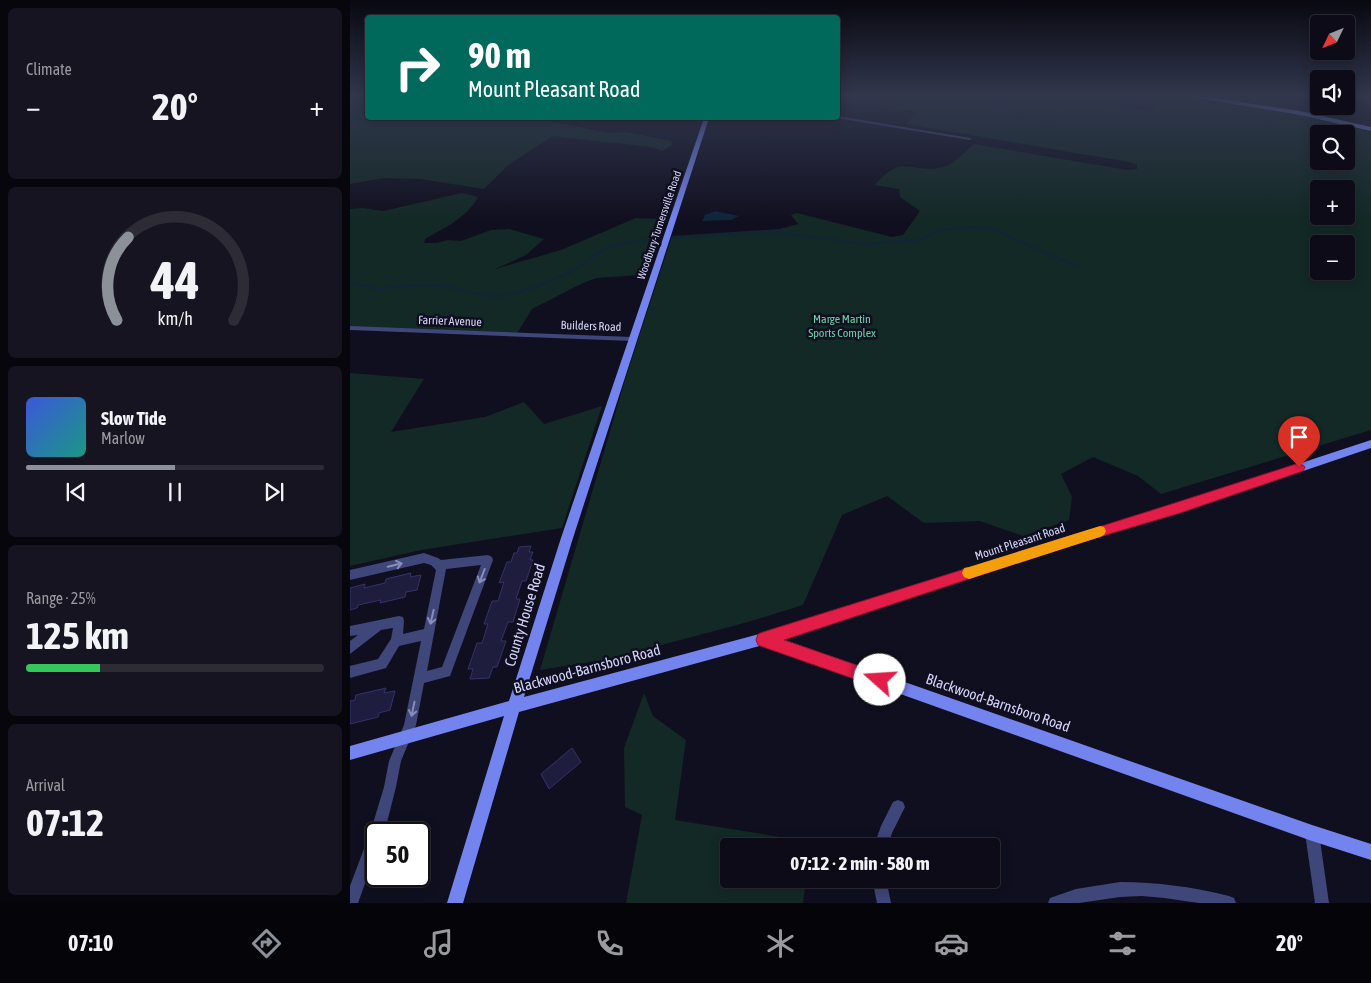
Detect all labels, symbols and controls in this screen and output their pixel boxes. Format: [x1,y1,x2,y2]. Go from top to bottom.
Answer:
north arrow [1310,15,1355,60]
map controls [1310,15,1355,280]
icon: right [385,35,450,100]
text: 90 m [468,35,531,75]
text: Climate [26,60,72,78]
button: sound [1310,70,1355,115]
text: Mount Pleasant Road [468,76,640,102]
text: 20° [152,85,198,128]
text: − [26,90,41,122]
text: + [309,90,324,122]
button: search [1310,125,1355,170]
street label: Woodbury-Turnersville Road [635,169,683,281]
button: + [1310,180,1355,225]
button: − [1310,235,1355,280]
text: 44 [150,250,199,310]
text: km/h [157,308,193,329]
park label: Marge Martin Sports Complex [808,312,876,340]
street label: Farrier Avenue [418,313,482,329]
street label: Builders Road [560,318,622,334]
text: Slow Tide [101,407,166,429]
pin [1278,416,1320,467]
icon: arrive [1285,423,1313,451]
text: Marlow [101,429,145,447]
icon: previous [62,478,90,506]
icon: pause [161,478,189,506]
icon: next [260,478,288,506]
street label: Mount Pleasant Road [973,521,1067,563]
one-way arrow [387,560,403,569]
street label: County House Road [501,561,548,668]
one-way arrow [477,568,486,584]
text: Range · 25% [26,589,96,607]
one-way arrow [427,608,436,624]
text: 125 km [26,614,129,657]
street label: Blackwood-Barnsboro Road [512,641,662,696]
position arrow [853,653,905,705]
street label: Blackwood-Barnsboro Road [924,670,1073,735]
one-way arrow [408,700,417,716]
text: Arrival [26,776,65,794]
text: 07:12 [26,801,104,844]
speed limit sign: 50 [365,822,430,887]
text: 07:12 · 2 min · 580 m [790,852,930,874]
icon: directions [249,926,284,961]
icon: music [421,926,456,961]
icon: phone [592,926,627,961]
icon: climate [763,926,798,961]
icon: car [934,926,969,961]
icon: filters [1105,926,1140,961]
text: 07:10 [68,930,113,956]
text: 20° [1276,930,1303,956]

